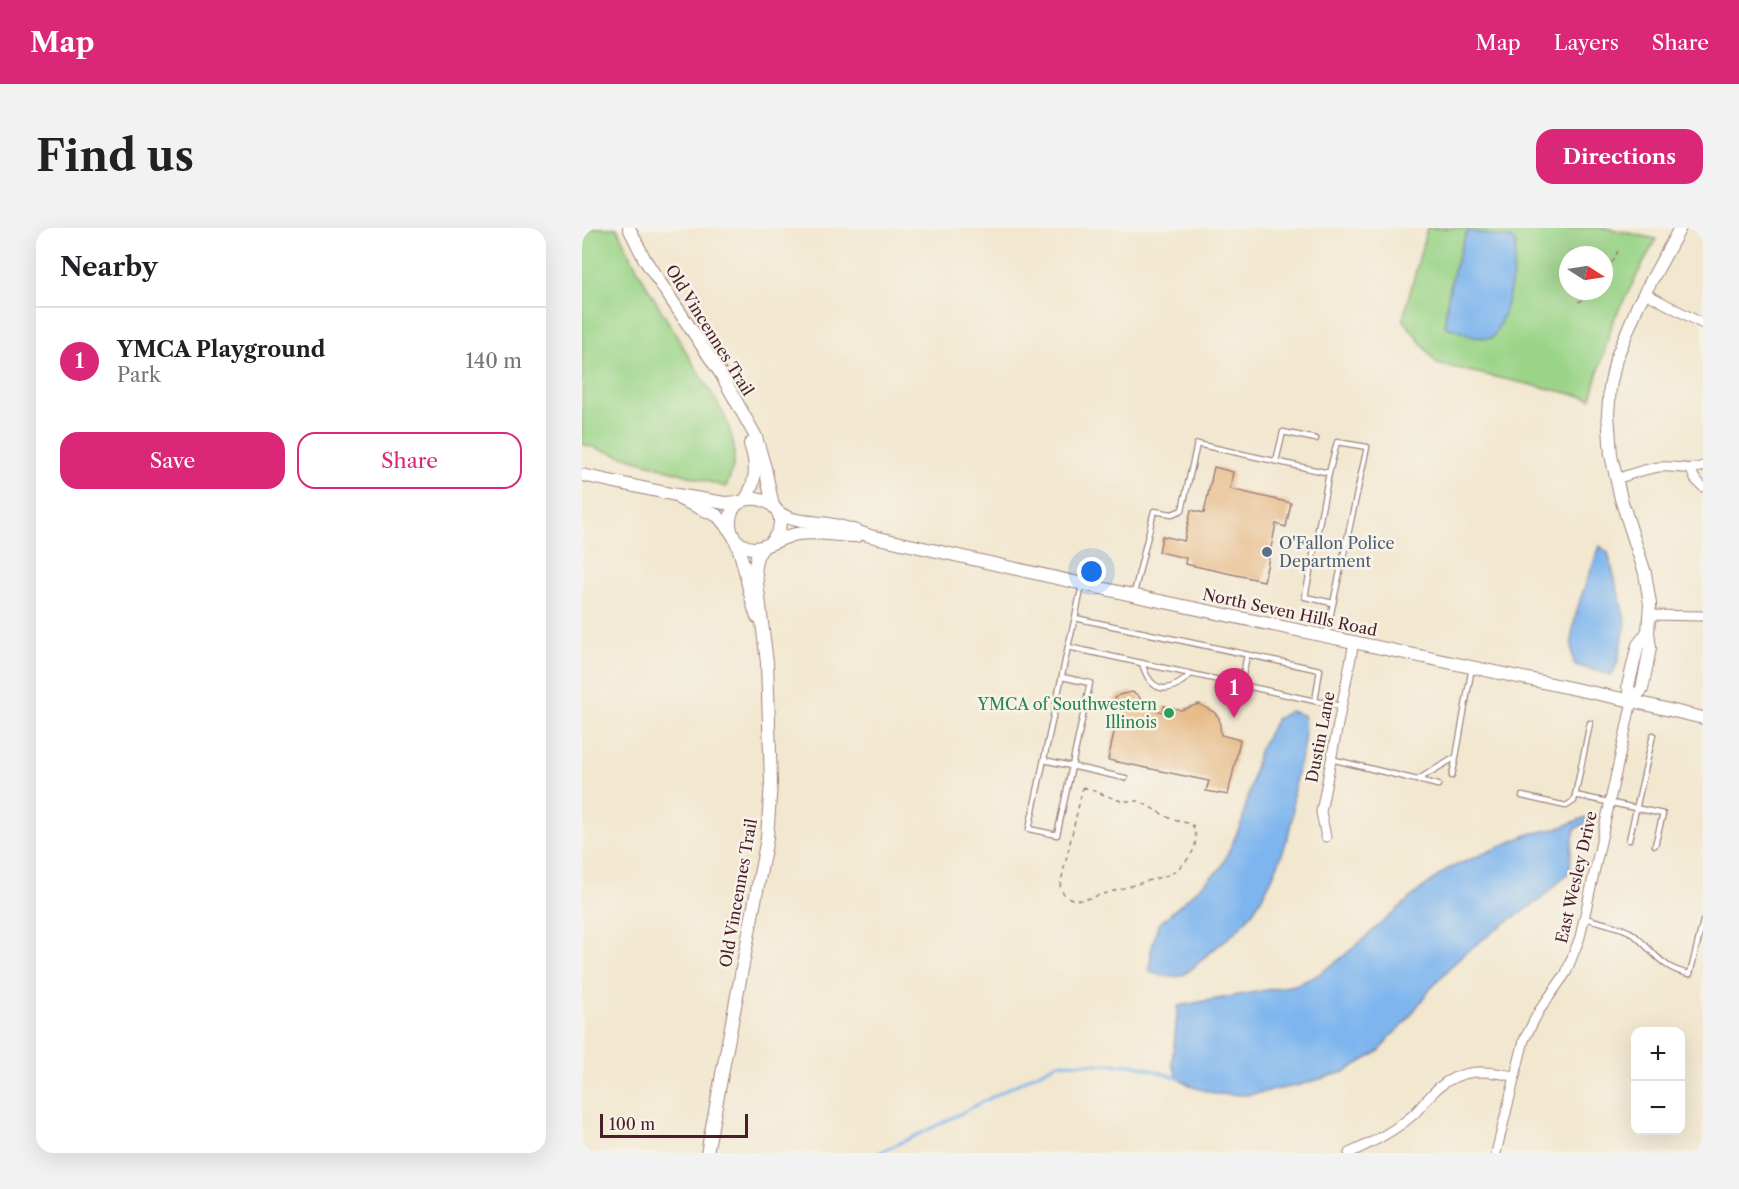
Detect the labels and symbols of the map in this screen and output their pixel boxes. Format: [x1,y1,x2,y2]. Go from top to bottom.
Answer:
north arrow [1559,246,1613,300]
street label: Old Vincennes Trail [662,261,759,399]
place label: O'Fallon Police Department [1279,533,1395,571]
marker: O'Fallon Police Department [1260,545,1274,559]
your location [1077,557,1106,586]
street label: North Seven Hills Road [1201,584,1379,640]
pin: 1 [1214,668,1254,718]
street label: Dustin Lane [1301,690,1339,784]
place label: YMCA of Southwestern Illinois [977,694,1157,732]
marker: YMCA of Southwestern Illinois [1162,706,1176,720]
street label: East Wesley Drive [1551,809,1601,945]
street label: Old Vincennes Trail [715,817,761,969]
scale bar [600,1111,748,1138]

